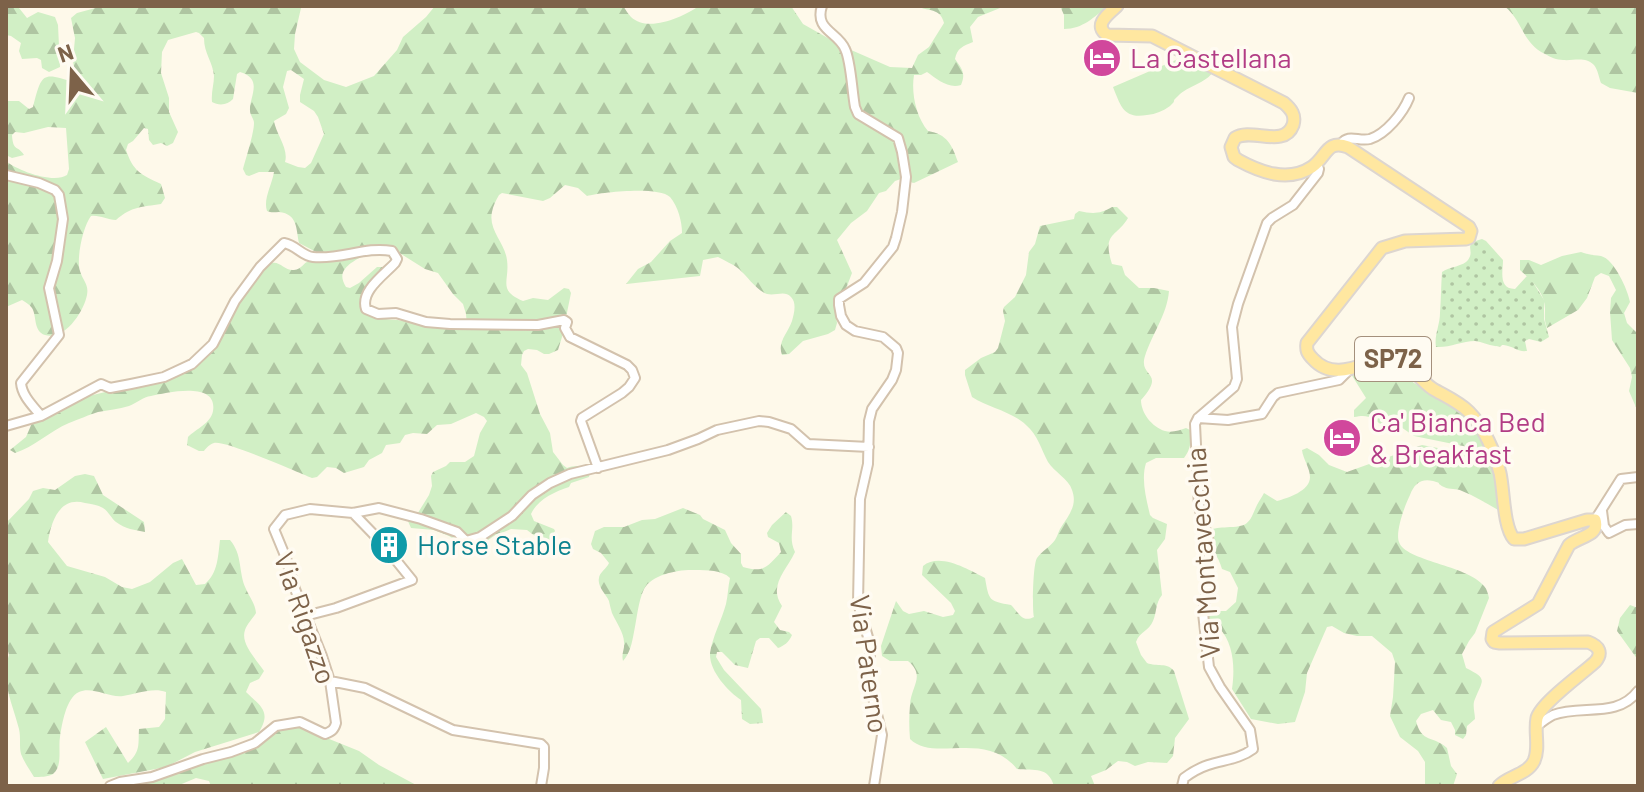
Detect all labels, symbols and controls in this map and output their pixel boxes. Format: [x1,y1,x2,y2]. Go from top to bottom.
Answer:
north arrow [32,32,112,112]
text: N [54,37,76,67]
hotel icon: La Castellana [1081,37,1123,79]
place label: La Castellana [1130,40,1292,74]
road number: SP72 [1355,337,1431,381]
place label: Ca' Bianca Bed & Breakfast [1370,404,1546,470]
hotel icon: Ca' Bianca Bed & Breakfast [1321,417,1363,459]
street label: Via Montavecchia [1178,446,1226,660]
building icon: Horse Stable [368,524,410,566]
place label: Horse Stable [417,527,572,561]
street label: Via Rigazzo [268,547,344,688]
street label: Via Paterno [843,593,897,735]

